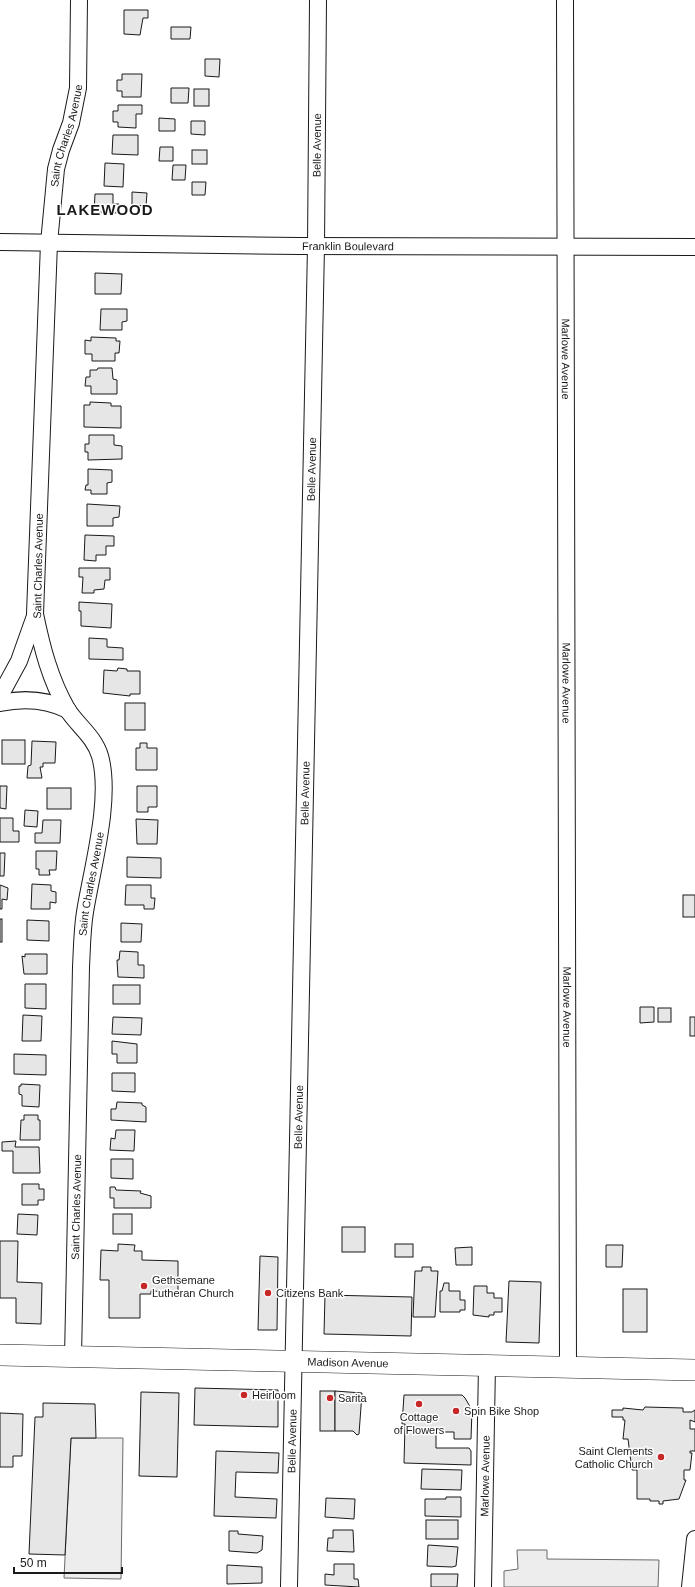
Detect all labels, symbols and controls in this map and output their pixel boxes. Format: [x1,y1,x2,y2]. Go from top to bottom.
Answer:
street label: Saint Charles Avenue [48,84,84,188]
street label: Belle Avenue [311,113,323,177]
district label: LAKEWOOD [56,201,154,218]
street label: Franklin Boulevard [302,240,394,252]
street label: Marlowe Avenue [560,318,572,400]
street label: Belle Avenue [305,437,318,501]
street label: Saint Charles Avenue [31,513,45,619]
street label: Marlowe Avenue [560,642,573,724]
street label: Belle Avenue [298,761,312,825]
street label: Saint Charles Avenue [76,831,106,936]
street label: Marlowe Avenue [561,966,573,1048]
street label: Belle Avenue [292,1085,305,1149]
street label: Saint Charles Avenue [69,1154,83,1260]
place label: Gethsemane Lutheran Church [152,1274,234,1299]
marker: Gethsemane Lutheran Church [139,1281,149,1291]
place label: Citizens Bank [276,1287,344,1299]
marker: Citizens Bank [263,1288,273,1298]
street label: Madison Avenue [307,1356,389,1369]
place label: Heirloom [252,1389,296,1401]
marker: Heirloom [239,1390,249,1400]
place label: Sarita [338,1392,368,1404]
marker: Sarita [325,1393,335,1403]
marker: Cottage of Flowers [414,1399,424,1409]
place label: Spin Bike Shop [464,1405,539,1417]
marker: Spin Bike Shop [451,1406,461,1416]
street label: Belle Avenue [285,1409,299,1473]
place label: Cottage of Flowers [394,1411,445,1436]
street label: Marlowe Avenue [478,1435,492,1517]
place label: Saint Clements Catholic Church [575,1445,653,1470]
marker: Saint Clements Catholic Church [656,1452,666,1462]
scale bar [14,1549,122,1575]
text: 50 m [20,1556,47,1570]

